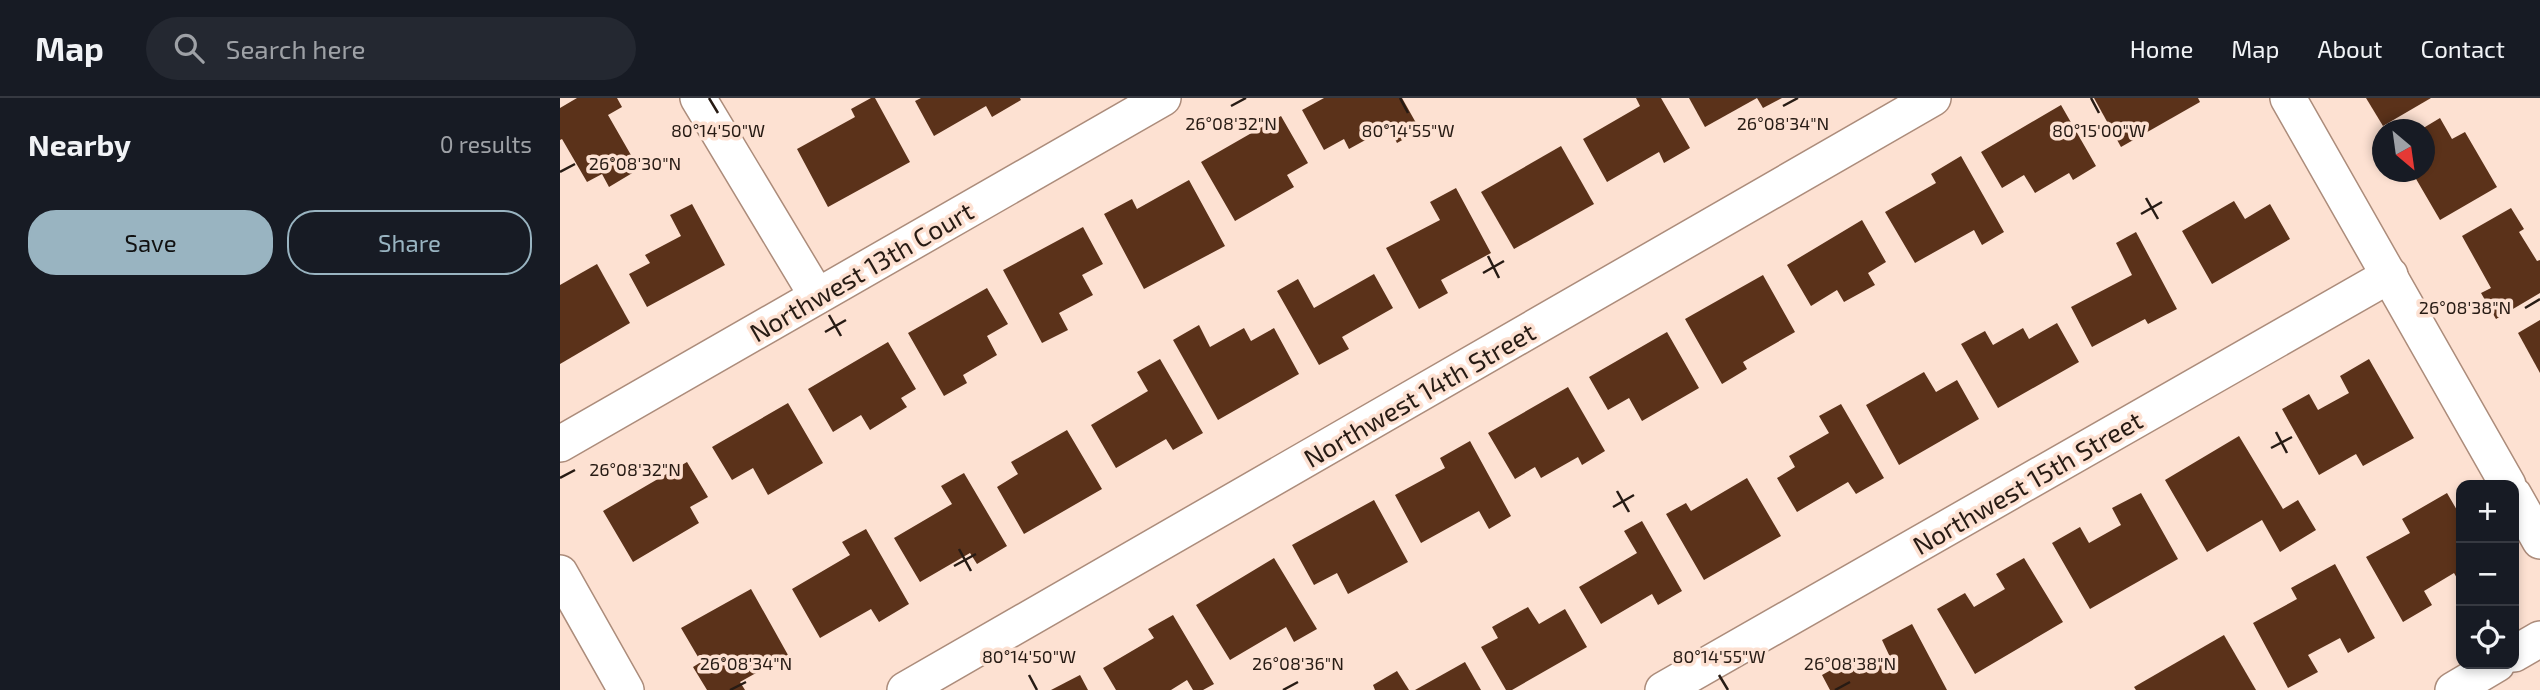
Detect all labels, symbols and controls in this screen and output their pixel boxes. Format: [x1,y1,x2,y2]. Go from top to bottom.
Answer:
search box [146,17,636,80]
text: Map [35,28,104,68]
icon: search [170,29,208,67]
text: Search here [226,33,365,64]
text: Home [2130,34,2193,63]
text: Map [2231,34,2279,63]
text: About [2317,34,2383,63]
text: Contact [2421,34,2505,63]
text: 26°08'32"N [1185,112,1277,134]
text: 26°08'34"N [1737,112,1829,134]
text: 80°14'50"W [671,119,765,141]
text: 80°14'55"W [1362,119,1454,141]
text: 80°15'00"W [2052,119,2146,141]
north arrow [2372,119,2435,182]
text: Nearby [28,126,131,162]
text: 0 results [440,130,532,158]
text: 26°08'30"N [589,152,681,174]
street label: Northwest 13th Court [744,194,978,348]
button: Save [28,210,273,275]
button: Share [287,210,532,275]
text: 26°08'38"N [2419,296,2511,318]
street label: Northwest 14th Street [1298,315,1540,473]
street label: Northwest 15th Street [1907,404,2147,560]
text: 26°08'32"N [589,458,681,480]
map controls [2456,480,2519,669]
button: + [2456,480,2519,543]
button: − [2456,543,2519,606]
button: locate [2456,606,2519,669]
text: 80°14'50"W [982,645,1076,667]
text: 80°14'55"W [1673,645,1765,667]
text: 26°08'34"N [700,652,792,674]
text: 26°08'36"N [1252,652,1344,674]
text: 26°08'38"N [1804,652,1896,674]

